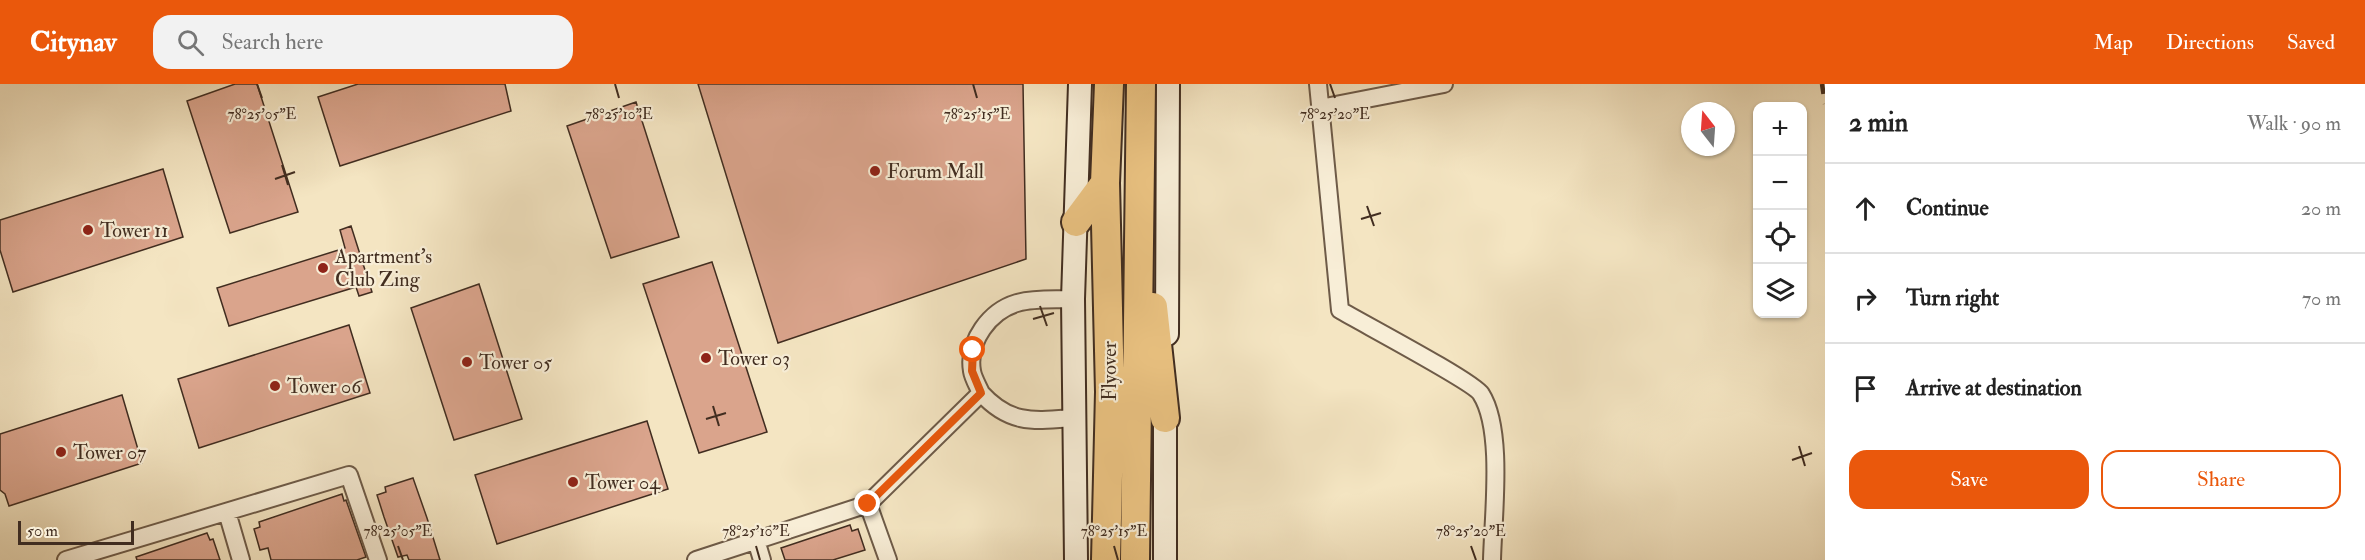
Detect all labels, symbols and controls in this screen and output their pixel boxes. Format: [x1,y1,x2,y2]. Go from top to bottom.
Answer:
search box [153,15,573,69]
text: Citynav [30,25,117,60]
icon: search [174,26,207,59]
text: Search here [222,28,323,56]
text: Map [2093,29,2133,56]
text: Directions [2166,29,2254,56]
text: Saved [2287,29,2335,56]
north arrow [1681,102,1735,156]
map controls [1753,102,1807,318]
button: + [1753,102,1807,156]
text: 78°25'05"E [228,105,297,124]
text: 78°25'10"E [585,105,653,124]
text: 78°25'15"E [944,105,1010,124]
text: 78°25'20"E [1300,105,1370,124]
text: 2 min [1849,107,1908,139]
text: Walk · 90 m [2247,111,2341,136]
button: − [1753,156,1807,210]
place label: Forum Mall [887,159,984,184]
marker: Forum Mall [868,164,882,178]
icon: ahead [1849,192,1882,225]
text: Continue [1906,194,1989,222]
text: 20 m [2301,196,2341,221]
button: locate [1753,210,1807,264]
place label: Tower 11 [100,218,168,243]
marker: Tower 11 [81,223,95,237]
place label: Apartment's Club Zing [334,244,432,292]
marker: Apartment's Club Zing [316,261,330,275]
button: layers [1753,264,1807,318]
icon: right [1849,282,1882,315]
text: Turn right [1906,284,1999,312]
text: 70 m [2302,286,2341,311]
route start [959,336,985,362]
street label: Flyover [1097,340,1122,401]
place label: Tower 03 [718,346,790,371]
place label: Tower 05 [479,350,552,375]
marker: Tower 03 [699,351,713,365]
marker: Tower 05 [460,355,474,369]
icon: arrive [1849,372,1882,405]
place label: Tower 06 [287,374,362,399]
text: Arrive at destination [1906,374,2082,402]
marker: Tower 06 [268,379,282,393]
place label: Tower 07 [73,440,146,465]
marker: Tower 07 [54,445,68,459]
button: Save [1849,450,2089,509]
button: Share [2101,450,2341,509]
place label: Tower 04 [585,470,661,495]
marker: Tower 04 [566,475,580,489]
route end [854,490,880,516]
scale bar [18,518,134,546]
text: 50 m [27,521,58,541]
text: 78°25'05"E [364,522,433,541]
text: 78°25'10"E [722,522,790,541]
text: 78°25'15"E [1081,522,1147,541]
text: 78°25'20"E [1436,522,1506,541]

